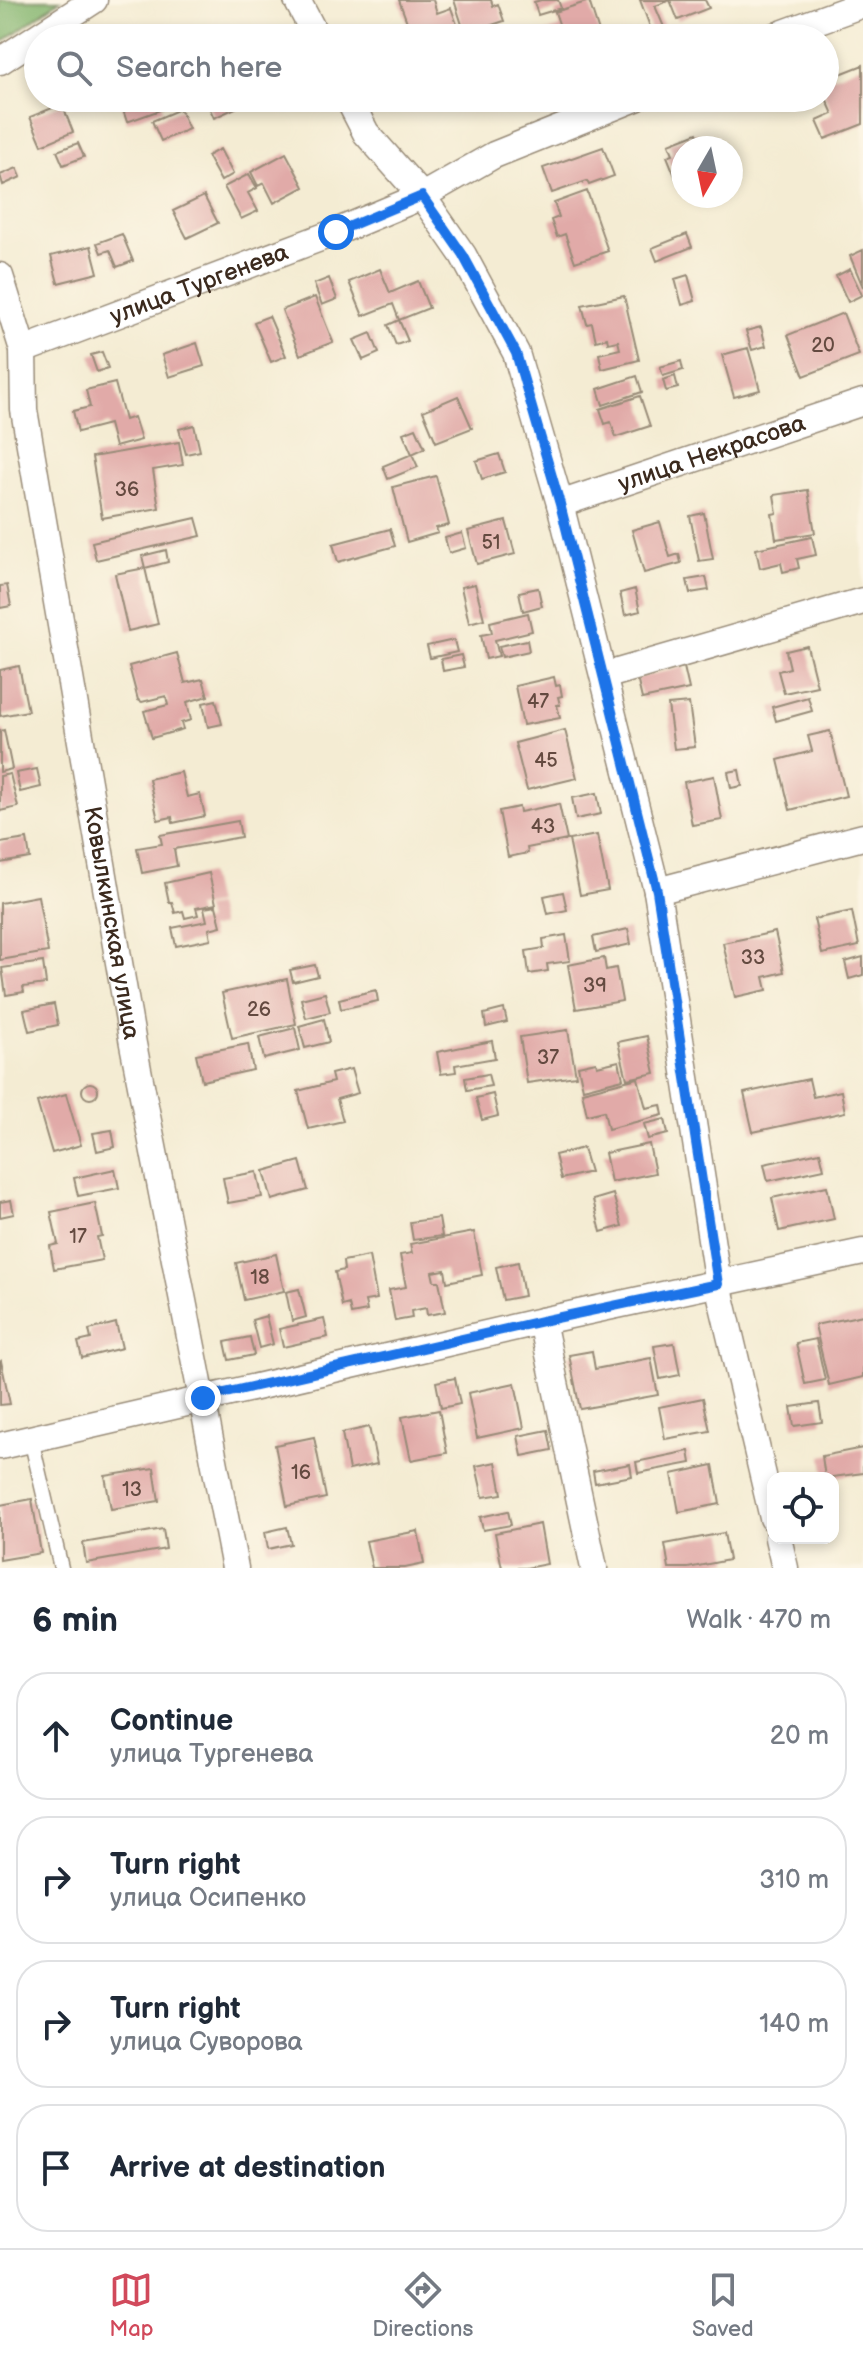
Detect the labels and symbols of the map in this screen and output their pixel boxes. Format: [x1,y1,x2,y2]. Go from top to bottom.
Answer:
north arrow [671,136,743,208]
route start [318,214,354,250]
street label: улица Тургенева [106,237,292,331]
house number: 20 [811,334,835,358]
street label: улица Некрасова [614,408,809,498]
house number: 36 [115,478,139,502]
house number: 51 [481,531,501,555]
house number: 47 [527,690,549,714]
house number: 45 [534,749,558,773]
street label: Ковылкинская улица [77,804,146,1042]
house number: 43 [531,815,555,839]
house number: 33 [741,946,765,970]
house number: 39 [583,974,607,998]
house number: 26 [247,998,271,1022]
house number: 37 [537,1046,559,1070]
house number: 17 [69,1225,87,1249]
house number: 18 [250,1266,270,1290]
route end [185,1380,221,1416]
house number: 16 [291,1461,311,1485]
house number: 13 [122,1478,142,1502]

